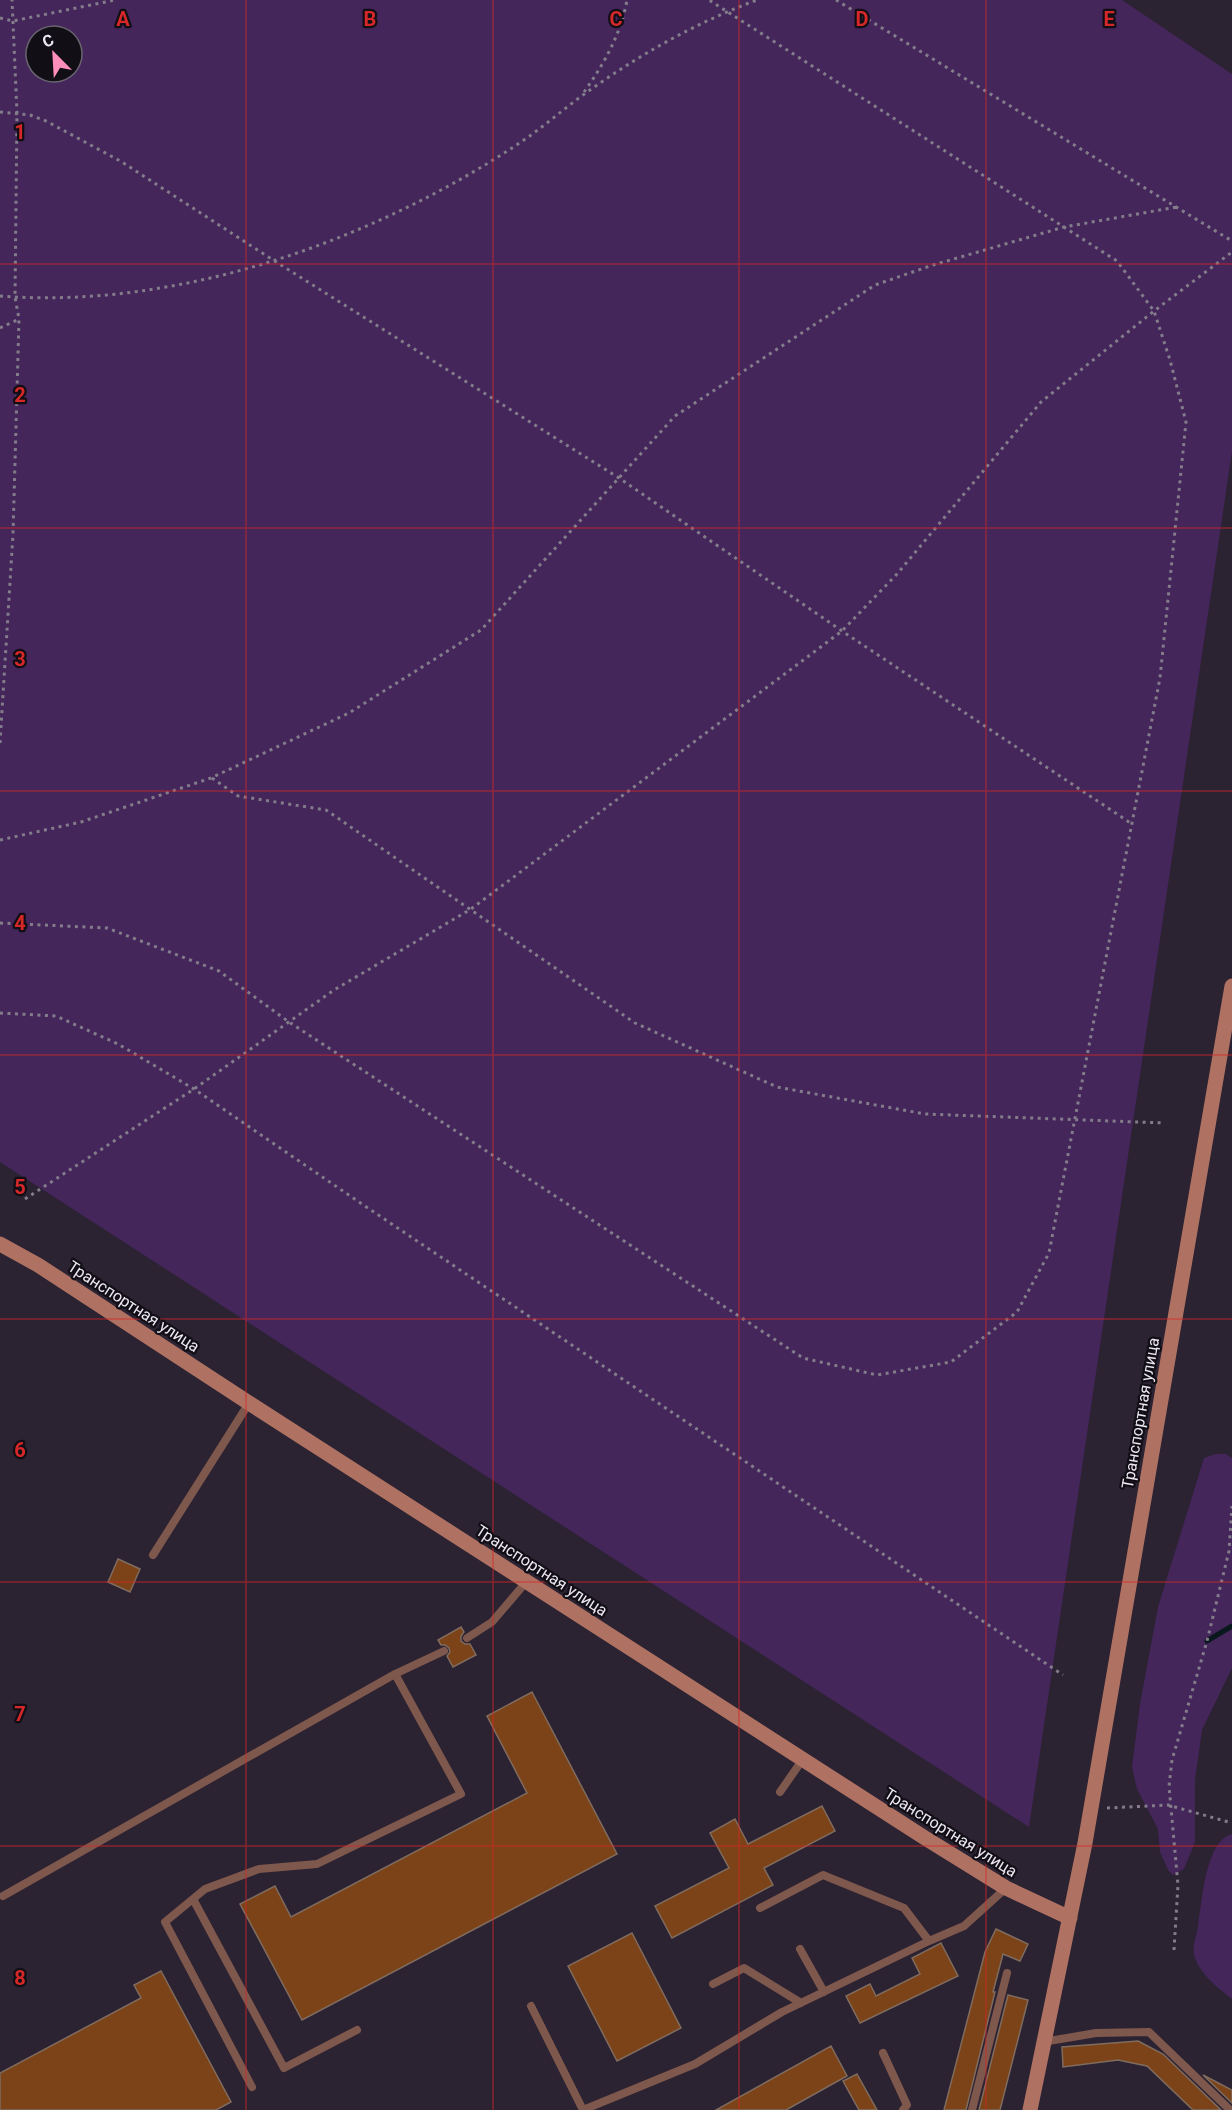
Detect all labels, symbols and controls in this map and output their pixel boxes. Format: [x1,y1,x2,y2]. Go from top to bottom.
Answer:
text: A [116,7,130,31]
text: B [364,7,376,31]
text: C [609,7,623,31]
text: D [856,7,869,31]
text: E [1103,7,1115,31]
north arrow [24,24,84,84]
text: С [39,30,57,52]
text: 1 [14,120,26,144]
text: 2 [14,383,26,407]
text: 3 [14,647,26,671]
text: 4 [14,911,26,935]
text: 5 [14,1175,26,1199]
street label: Транспортная улица [64,1257,203,1356]
street label: Транспортная улица [1118,1336,1163,1490]
text: 6 [14,1438,26,1462]
street label: Транспортная улица [472,1521,611,1620]
text: 7 [14,1702,26,1726]
street label: Транспортная улица [881,1784,1021,1881]
text: 8 [14,1966,26,1990]

